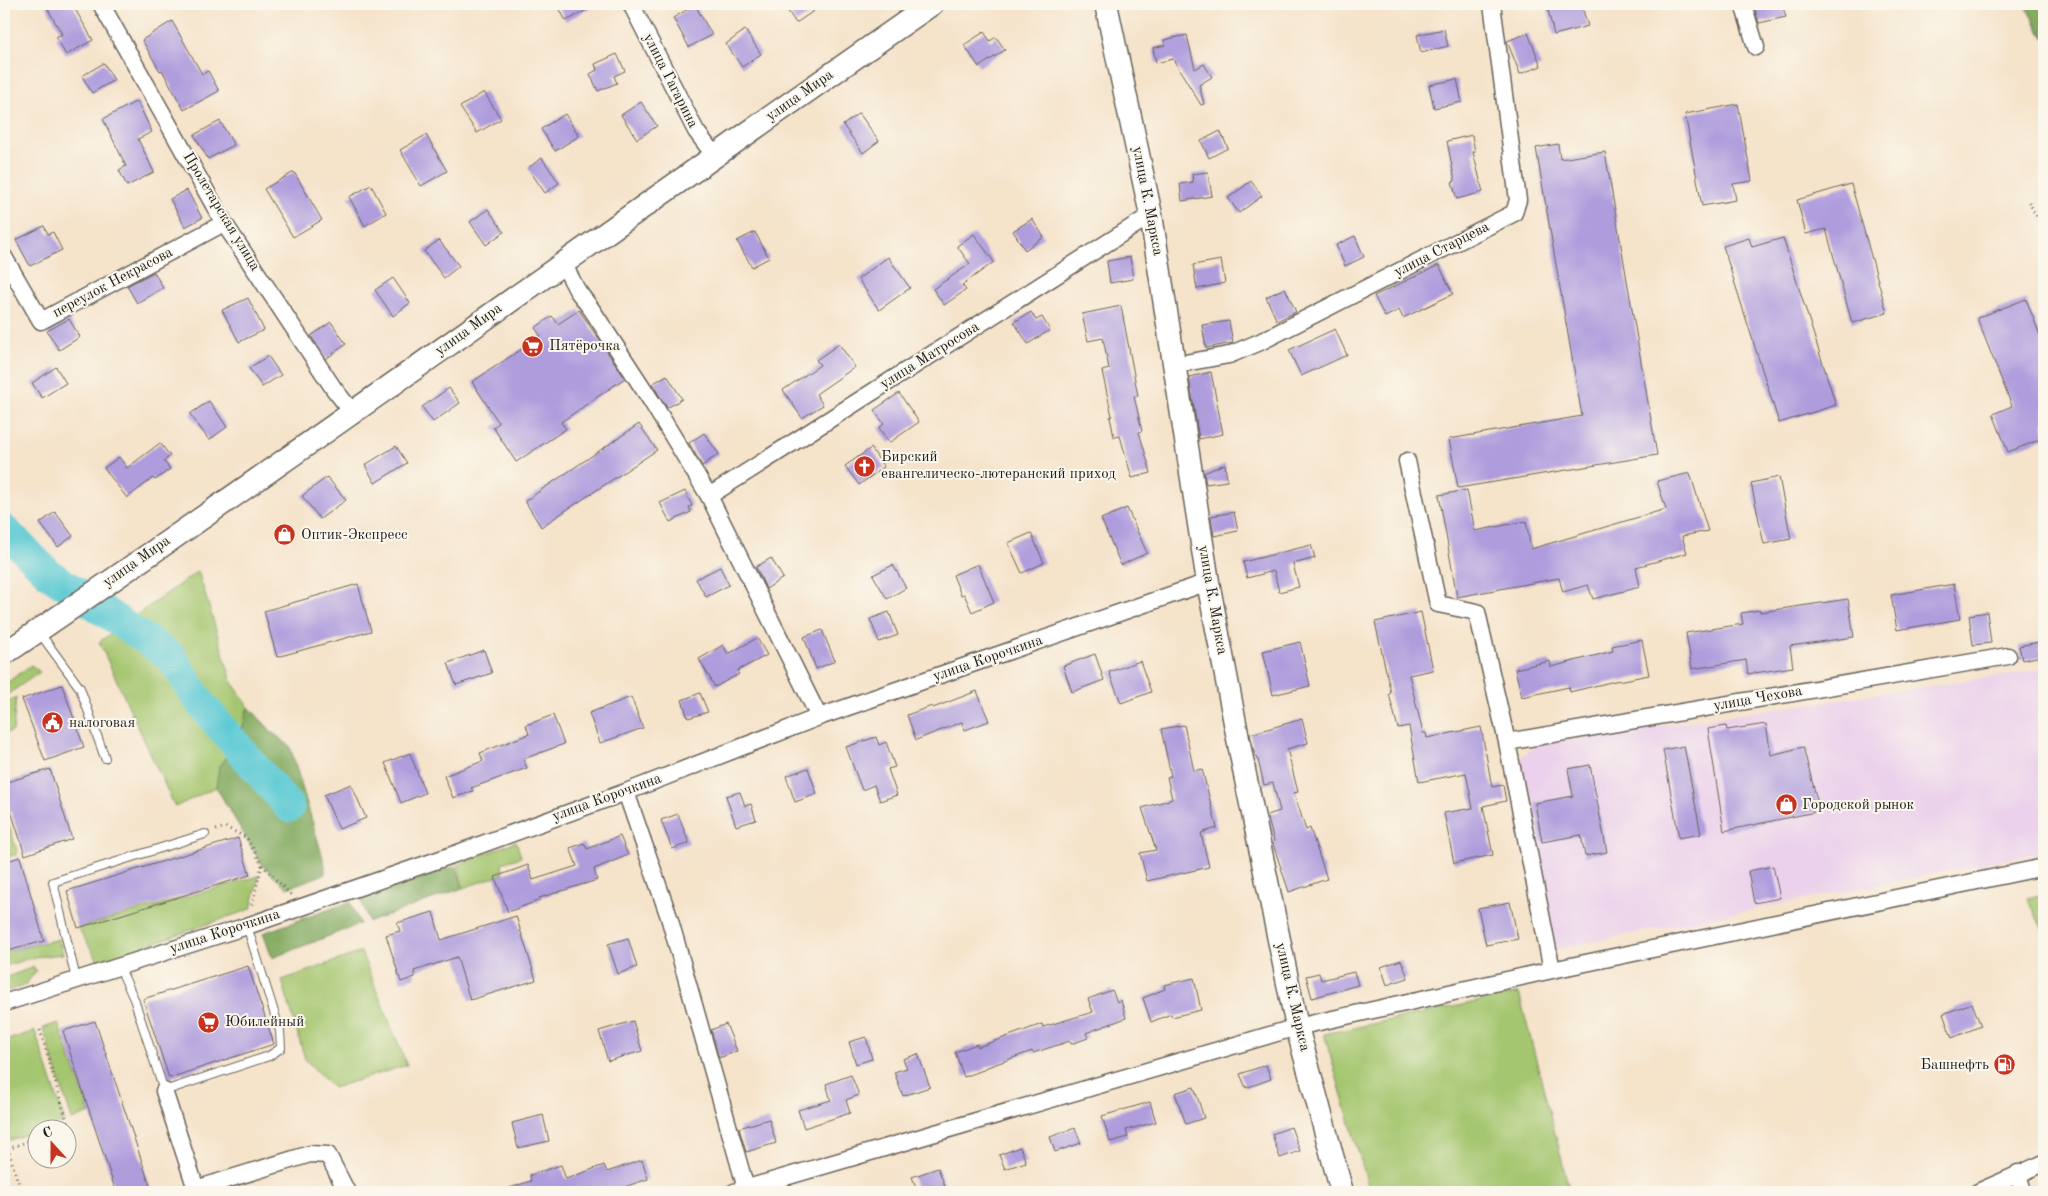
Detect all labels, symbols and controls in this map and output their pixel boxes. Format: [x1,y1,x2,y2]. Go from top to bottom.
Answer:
street label: улица Гагарина [640,31,701,131]
street label: улица Мира [764,67,837,125]
street label: улица К. Маркса [1129,145,1165,258]
street label: Пролетарская улица [180,150,263,274]
street label: улица Старцева [1392,219,1493,280]
street label: переулок Некрасова [50,245,176,321]
street label: улица Мира [433,301,506,359]
street label: улица Матросова [878,319,983,392]
supermarket icon: Пятёрочка [521,334,545,358]
place label: Пятёрочка [549,339,621,354]
place label: Бирский евангелическо-лютеранский приход [881,450,1116,482]
church icon: Бирский евангелическо-лютеранский приход [853,454,877,478]
shop icon: Оптик-Экспресс [273,523,297,547]
place label: Оптик-Экспресс [301,528,408,543]
street label: улица Мира [101,533,174,591]
street label: улица К. Маркса [1195,544,1229,657]
street label: улица Корочкина [931,633,1045,685]
street label: улица Чехова [1712,684,1804,714]
public building icon: налоговая [41,711,65,735]
place label: налоговая [69,716,135,731]
street label: улица Корочкина [550,771,664,825]
shop icon: Городской рынок [1774,793,1798,817]
place label: Городской рынок [1802,798,1915,813]
street label: улица Корочкина [168,907,283,957]
street label: улица К. Маркса [1272,941,1312,1053]
supermarket icon: Юбилейный [197,1010,221,1034]
place label: Юбилейный [225,1015,304,1030]
fuel station icon: Башнефть [1993,1053,2017,1077]
place label: Башнефть [1920,1058,1989,1073]
north arrow [28,1118,78,1168]
text: С [41,1125,55,1141]

